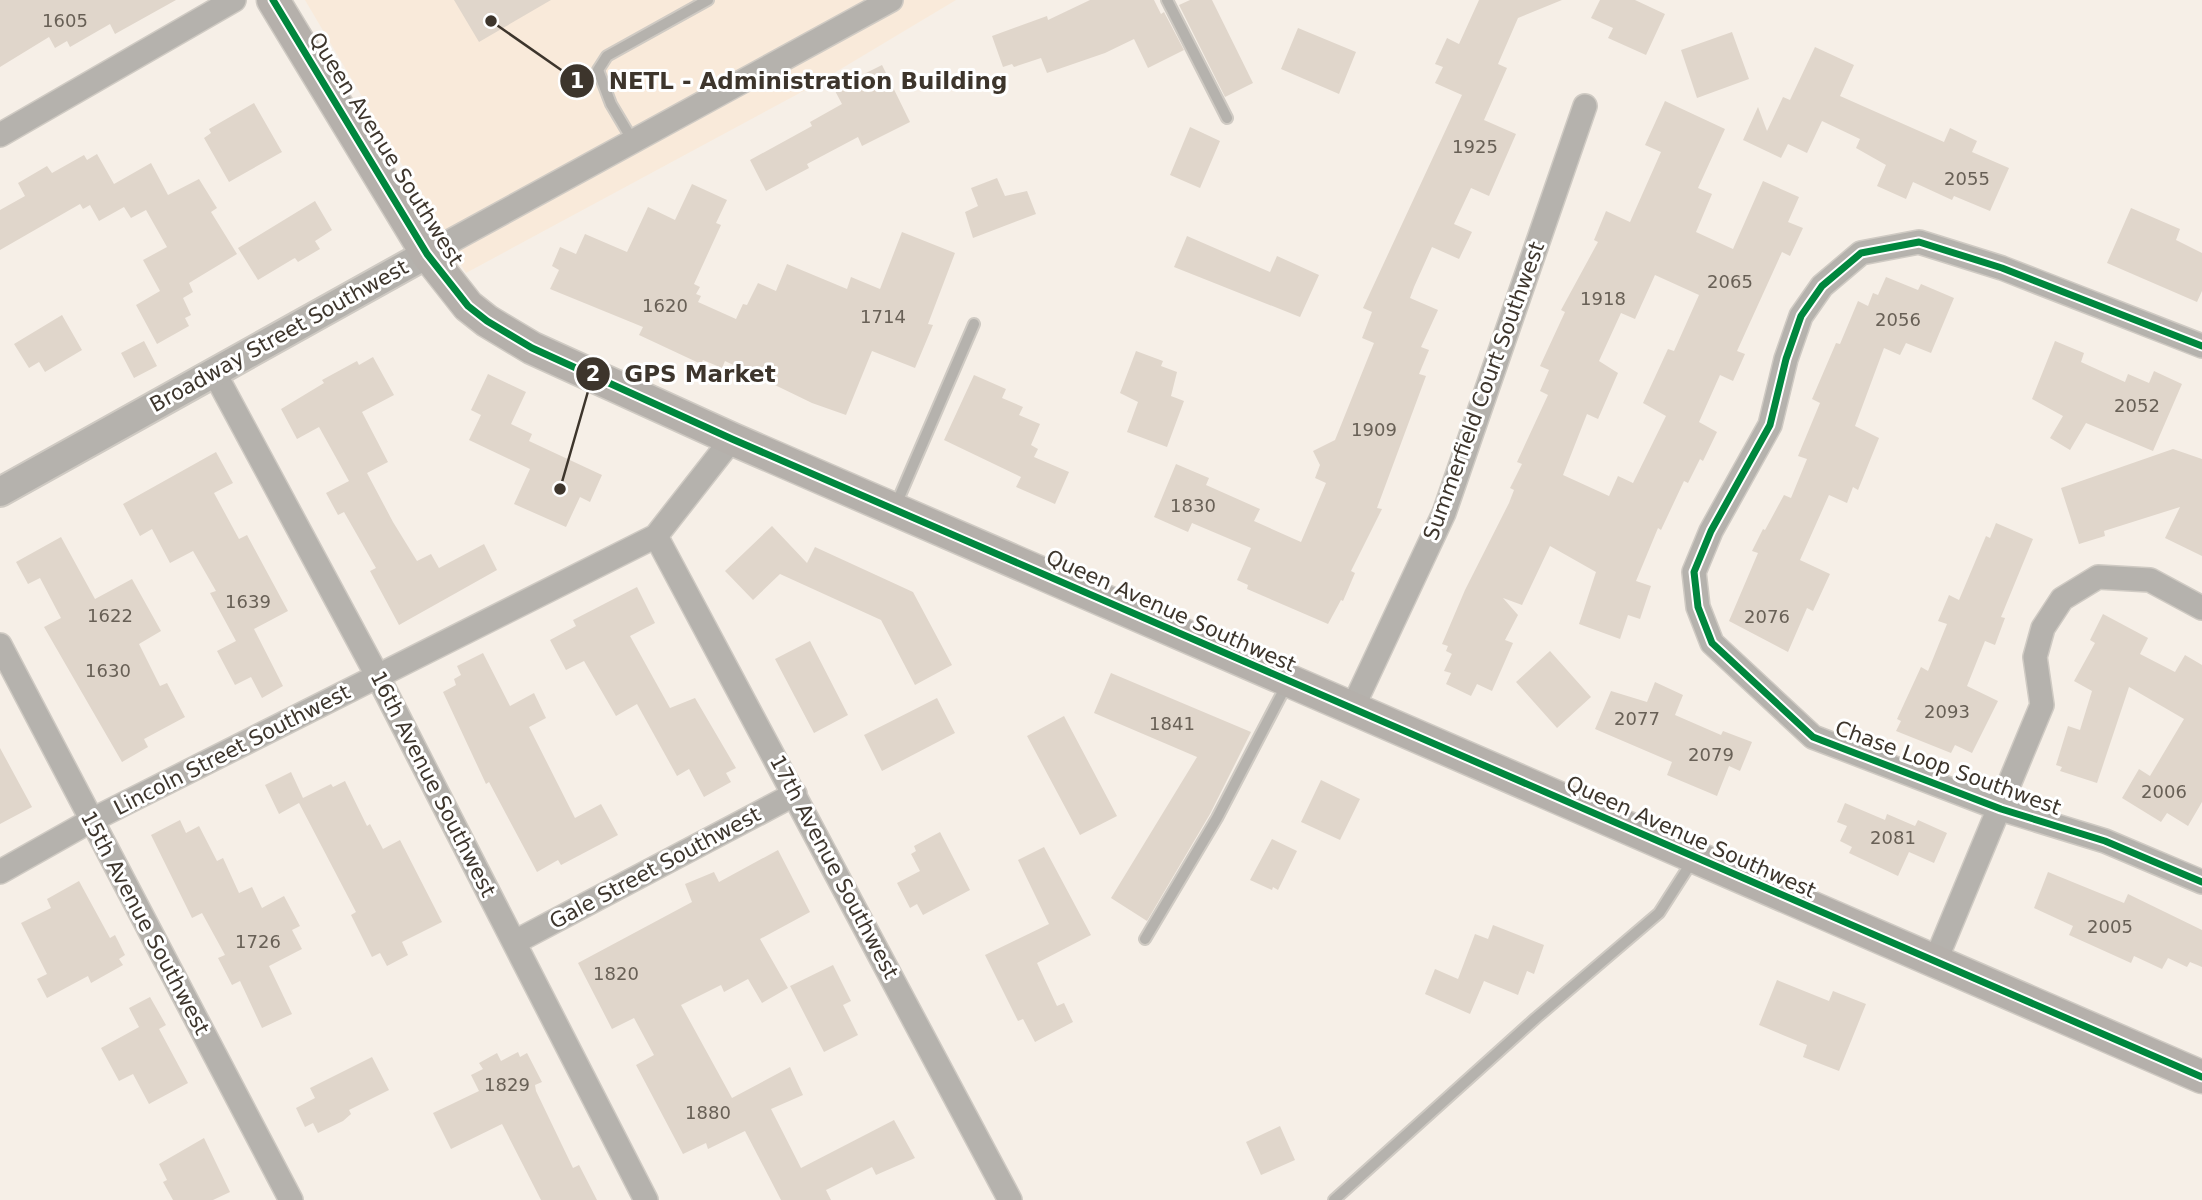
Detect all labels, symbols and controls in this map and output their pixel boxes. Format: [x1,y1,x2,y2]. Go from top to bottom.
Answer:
house number: 1605 [42,10,88,31]
street label: Queen Avenue Southwest [304,28,468,270]
callout: NETL - Administration Building [559,59,1021,103]
text: NETL - Administration Building [609,68,1007,94]
text: 1 [570,69,584,93]
house number: 1925 [1452,136,1498,157]
house number: 2055 [1944,168,1990,189]
street label: Summerfield Court Southwest [1419,239,1549,543]
street label: Broadway Street Southwest [146,255,412,417]
house number: 2065 [1707,271,1753,292]
house number: 1918 [1580,288,1626,309]
house number: 1620 [642,295,688,316]
house number: 1714 [860,306,906,327]
house number: 2056 [1875,309,1921,330]
callout: GPS Market [575,352,790,396]
text: GPS Market [624,361,776,387]
text: 2 [586,362,600,386]
house number: 2052 [2114,395,2160,416]
house number: 1909 [1351,419,1397,440]
house number: 1830 [1170,495,1216,516]
street label: Queen Avenue Southwest [1042,545,1300,677]
house number: 1639 [225,591,271,612]
house number: 1622 [87,605,133,626]
house number: 2076 [1744,606,1790,627]
house number: 1630 [85,660,131,681]
street label: 16th Avenue Southwest [366,667,500,901]
street label: Lincoln Street Southwest [110,680,354,820]
house number: 2093 [1924,701,1970,722]
house number: 2077 [1614,708,1660,729]
house number: 1841 [1149,713,1195,734]
street label: Chase Loop Southwest [1832,716,2064,820]
house number: 2079 [1688,744,1734,765]
street label: 17th Avenue Southwest [765,751,903,983]
street label: Queen Avenue Southwest [1562,771,1820,903]
house number: 2006 [2141,781,2187,802]
street label: Gale Street Southwest [545,802,765,934]
street label: 15th Avenue Southwest [76,807,214,1039]
house number: 2081 [1870,827,1916,848]
house number: 2005 [2087,916,2133,937]
house number: 1726 [235,931,281,952]
house number: 1820 [593,963,639,984]
house number: 1829 [484,1074,530,1095]
house number: 1880 [685,1102,731,1123]

